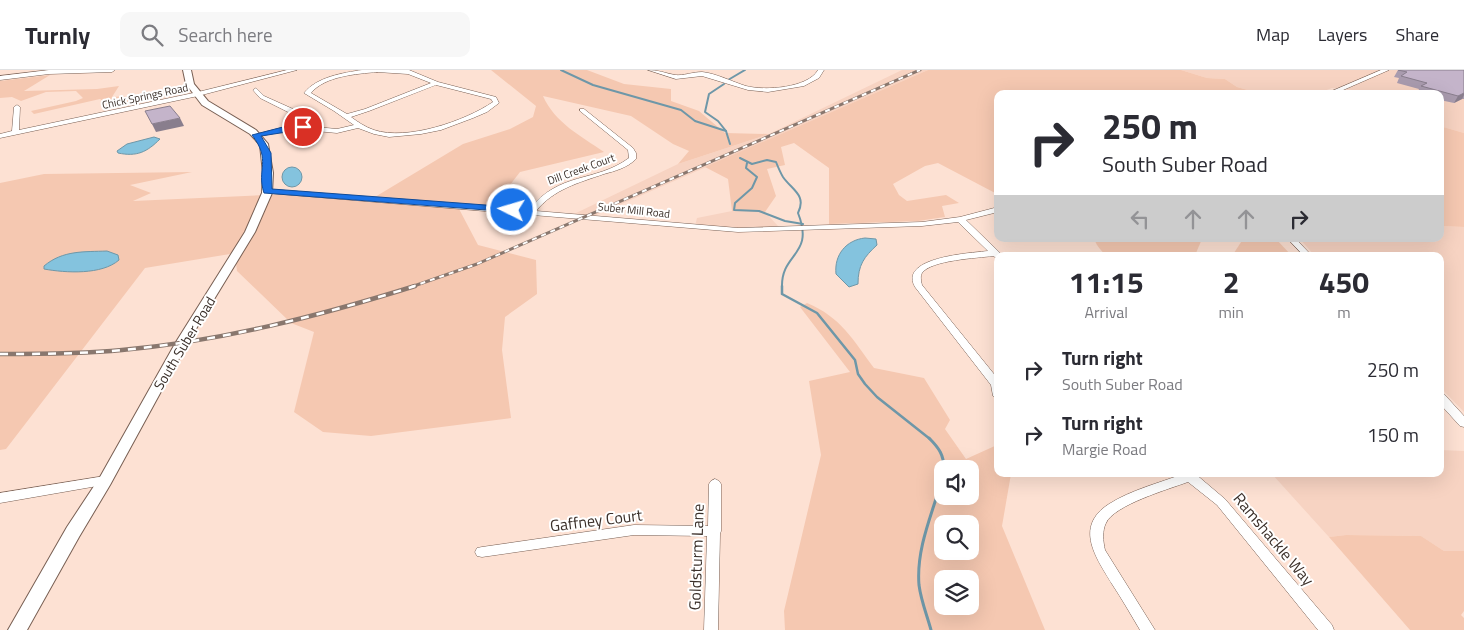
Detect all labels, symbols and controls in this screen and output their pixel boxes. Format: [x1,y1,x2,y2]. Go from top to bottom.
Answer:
search box [120,12,470,57]
text: Turnly [25,17,90,53]
text: Search here [178,20,273,49]
icon: search [138,21,166,49]
text: Map [1256,21,1290,48]
text: Layers [1318,21,1367,48]
text: Share [1395,21,1439,48]
street label: Chick Springs Road [100,79,190,113]
text: 250 m [1102,99,1198,153]
pin [282,106,324,148]
icon: right [1019,110,1084,175]
icon: arrive [289,113,317,141]
text: South Suber Road [1102,147,1268,181]
street label: Dill Creek Court [545,149,617,189]
position arrow [485,183,537,235]
street label: Suber Mill Road [597,198,671,222]
icon: left [1126,205,1154,233]
icon: ahead [1179,205,1207,233]
icon: ahead [1232,205,1260,233]
icon: right [1285,205,1313,233]
text: 11:15 [1069,259,1144,305]
text: 2 [1223,259,1240,305]
text: 450 [1319,259,1369,305]
street label: South Suber Road [148,292,220,394]
text: Arrival [1085,300,1128,324]
text: min [1218,300,1244,324]
text: m [1337,300,1351,324]
text: Turn right [1062,343,1143,372]
text: 250 m [1367,355,1419,384]
icon: right [1019,356,1047,384]
text: South Suber Road [1062,372,1183,396]
text: Turn right [1062,408,1143,437]
text: 150 m [1367,420,1419,449]
icon: right [1019,421,1047,449]
text: Margie Road [1062,437,1147,461]
map controls [934,460,979,615]
button: sound [934,460,979,505]
street label: Ramshackle Way [1228,487,1320,591]
street label: Gaffney Court [548,502,644,538]
street label: Goldsturm Lane [682,503,710,611]
button: search [934,515,979,560]
button: layers [934,570,979,615]

